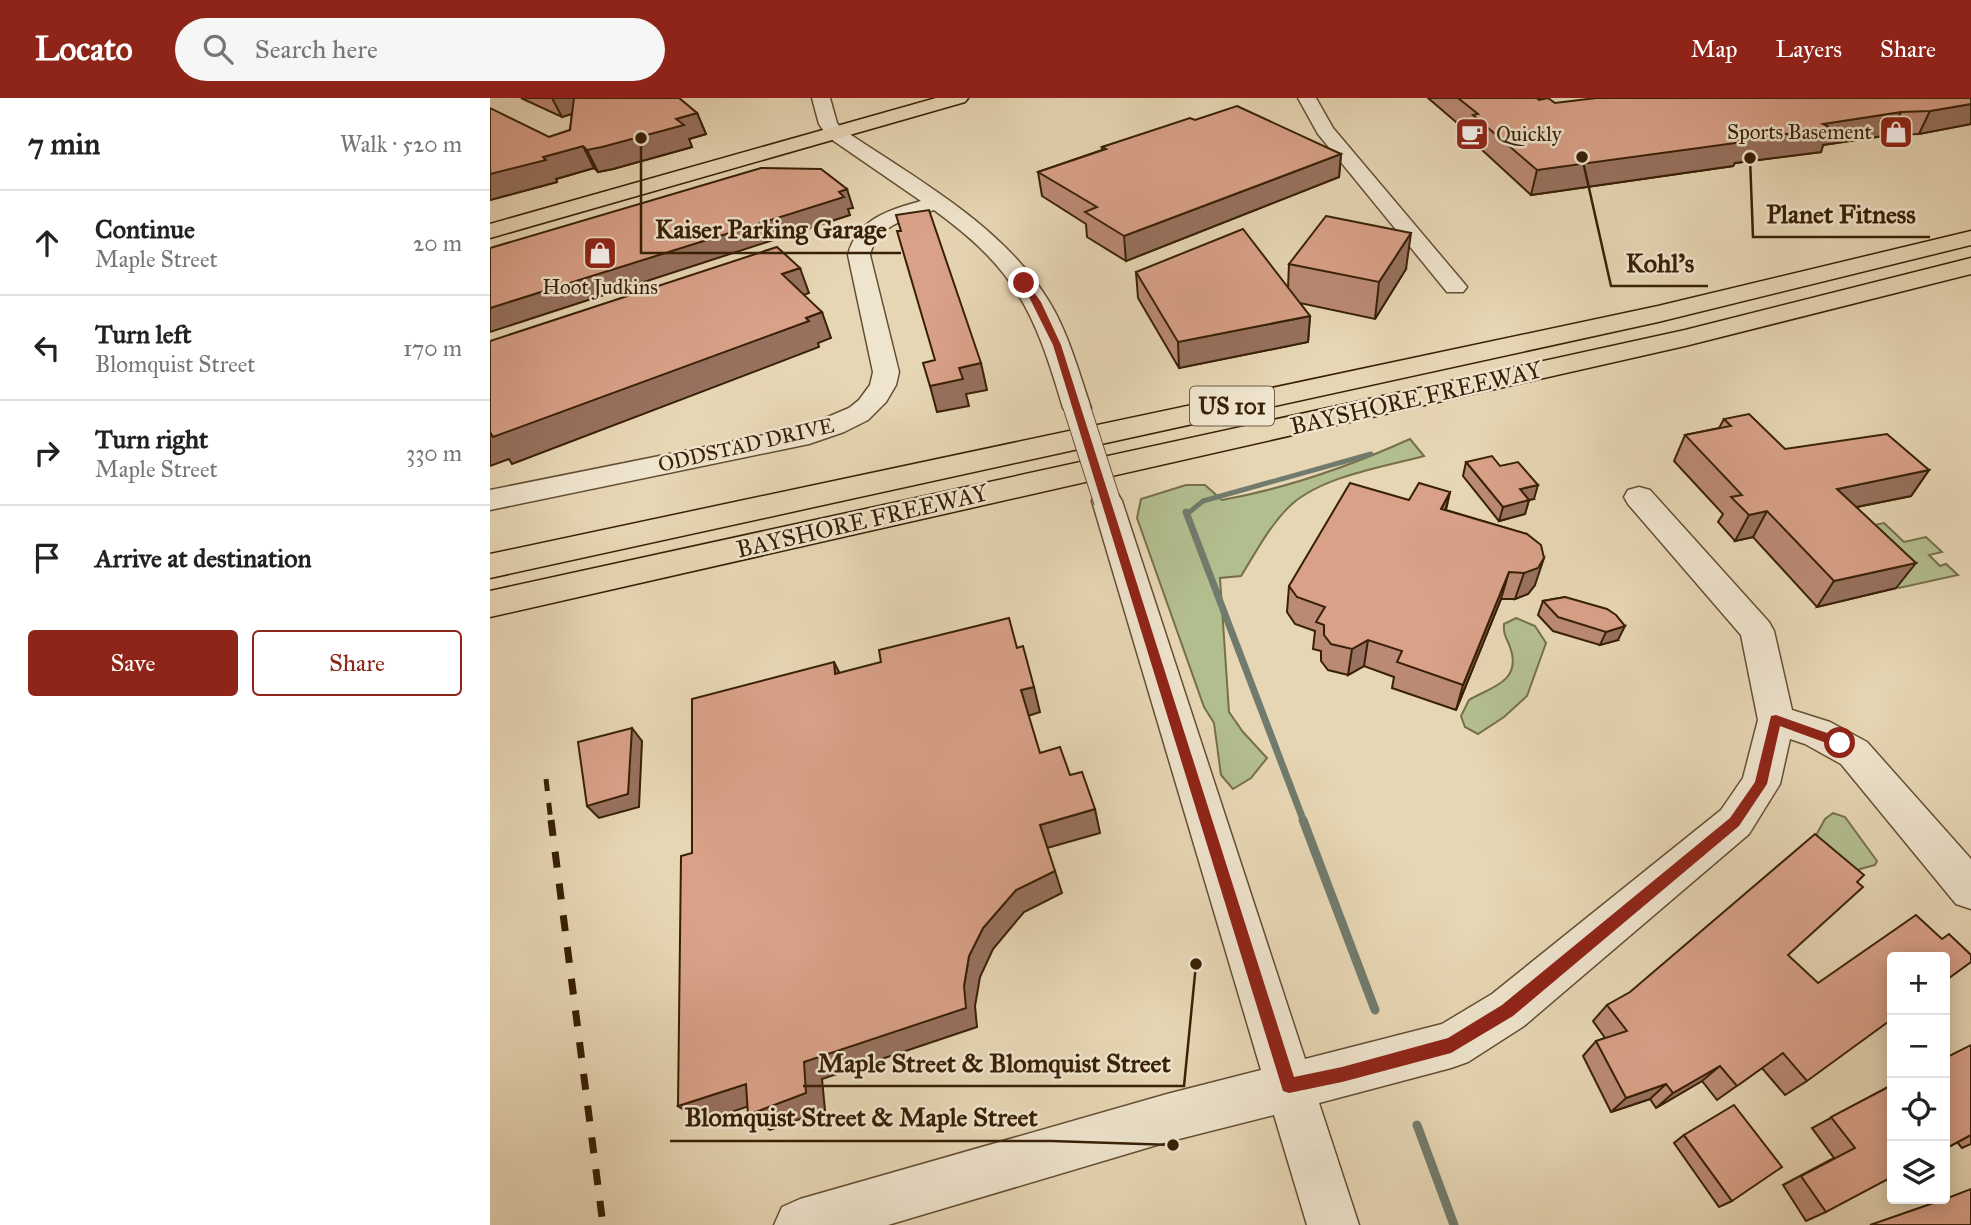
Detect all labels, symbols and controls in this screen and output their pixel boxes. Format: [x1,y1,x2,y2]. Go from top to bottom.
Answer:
search box [175,18,665,81]
text: Locato [35,29,133,69]
icon: search [199,30,237,68]
text: Search here [255,33,378,65]
text: Map [1691,34,1738,64]
text: Layers [1776,34,1842,64]
text: Share [1880,34,1936,64]
shop icon: Sports Basement [1877,113,1915,151]
cafe icon: Quickly [1453,115,1491,153]
place label: Sports Basement [1727,119,1873,145]
place label: Quickly [1496,121,1563,147]
text: 7 min [28,126,100,162]
text: Walk · 520 m [340,130,462,158]
callout: Planet Fitness [1753,190,1930,237]
text: Planet Fitness [1766,198,1916,230]
callout: Kaiser Parking Garage [641,206,901,253]
text: Continue [95,213,195,245]
text: Kaiser Parking Garage [655,213,887,246]
icon: ahead [28,224,66,262]
text: 20 m [413,229,462,257]
shop icon: Hoot Judkins [581,234,619,272]
callout: Kohl's [1611,239,1708,286]
text: Maple Street [95,245,218,273]
text: Kohl's [1626,247,1695,279]
route end [1008,267,1039,298]
place label: Hoot Judkins [542,274,658,300]
text: Turn left [95,318,191,350]
icon: left [28,329,66,367]
text: 170 m [403,334,462,362]
text: Blomquist Street [95,350,255,378]
street label: BAYSHORE FREEWAY [1287,354,1545,442]
road number: US 101 [1190,386,1274,426]
street label: ODDSTAD DRIVE [656,412,836,478]
text: Turn right [95,423,208,455]
icon: right [28,434,66,472]
text: 330 m [406,439,462,467]
text: Maple Street [95,455,218,483]
street label: BAYSHORE FREEWAY [733,477,991,565]
icon: arrive [28,539,66,577]
text: Arrive at destination [95,542,312,574]
button: Save [28,630,238,696]
button: Share [252,630,462,696]
route start [1824,727,1855,758]
map controls [1887,952,1950,1204]
button: + [1887,952,1950,1015]
button: − [1887,1015,1950,1078]
callout: Maple Street & Blomquist Street [803,1039,1184,1086]
text: Maple Street & Blomquist Street [817,1047,1171,1079]
button: locate [1887,1078,1950,1141]
callout: Blomquist Street & Maple Street [670,1094,1051,1141]
text: Blomquist Street & Maple Street [684,1101,1038,1133]
button: layers [1887,1141,1950,1204]

